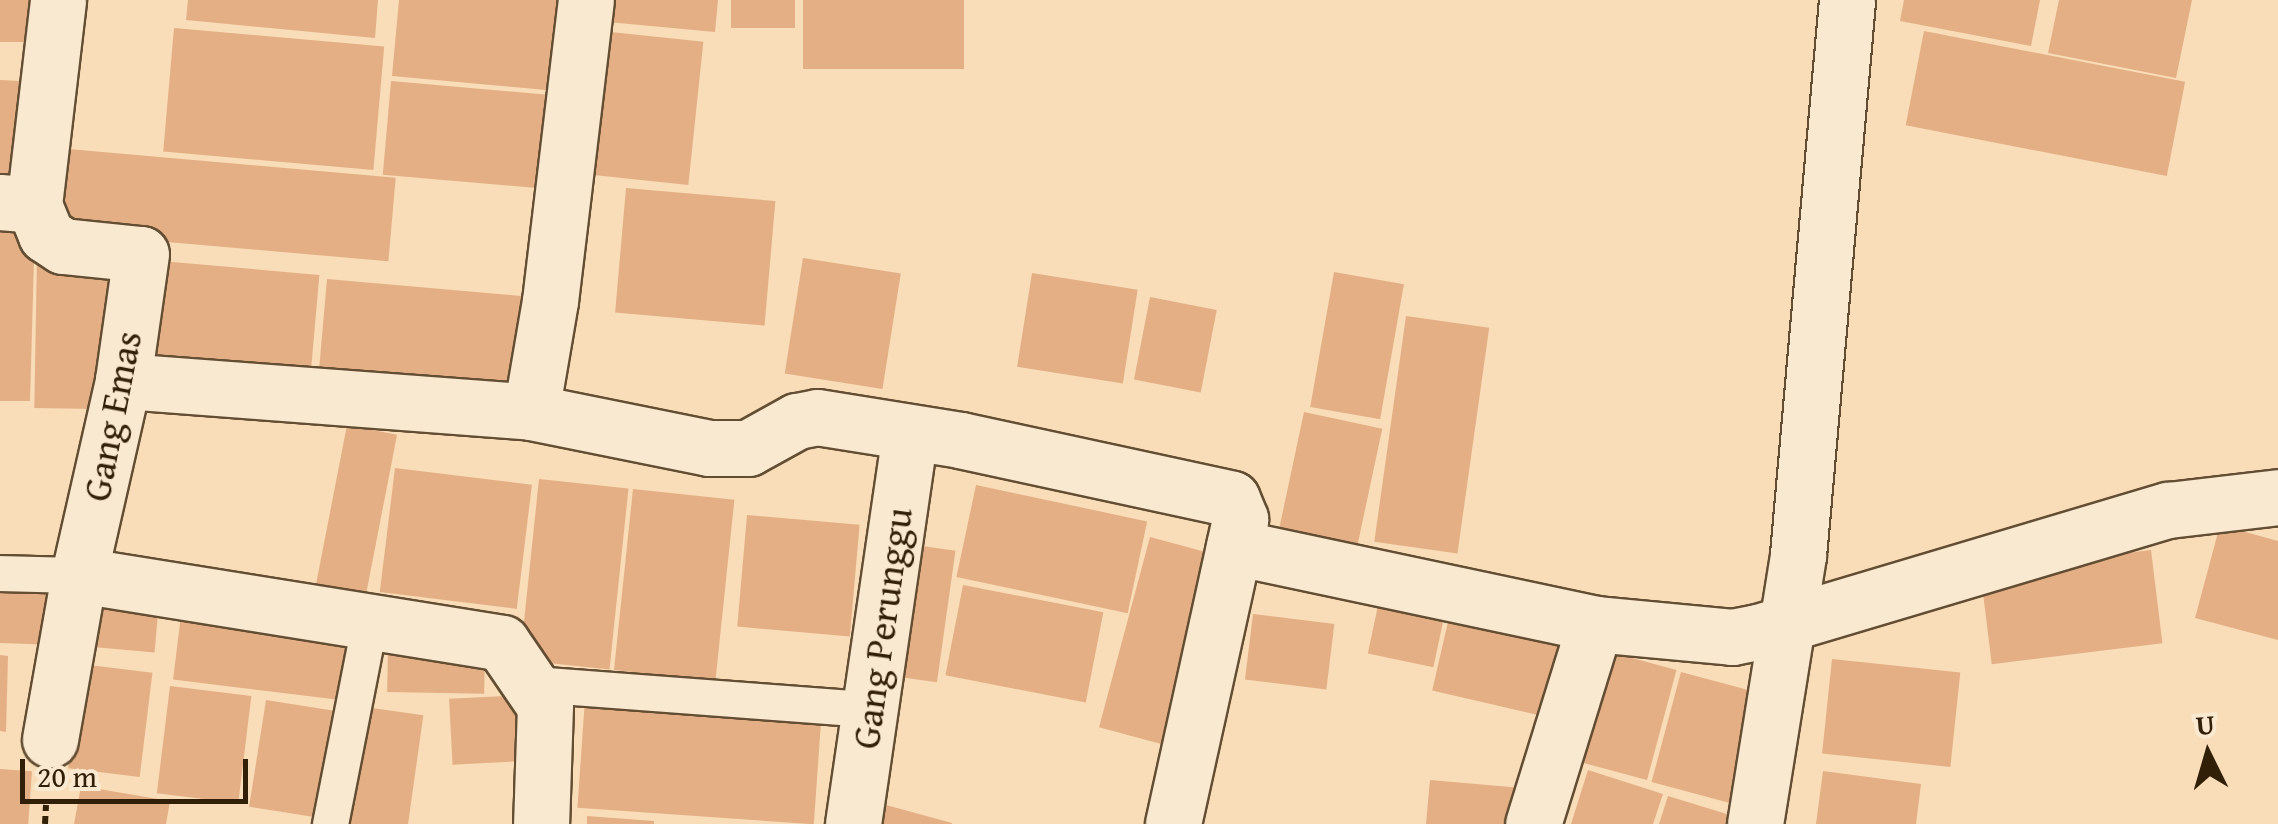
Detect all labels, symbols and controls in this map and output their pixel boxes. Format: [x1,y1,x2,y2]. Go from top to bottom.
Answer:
street label: Gang Emas [73,327,151,505]
street label: Gang Perunggu [843,504,921,752]
text: U [2194,702,2217,745]
north arrow [2158,704,2258,804]
scale bar [25,739,252,801]
text: 20 m [37,754,97,798]

